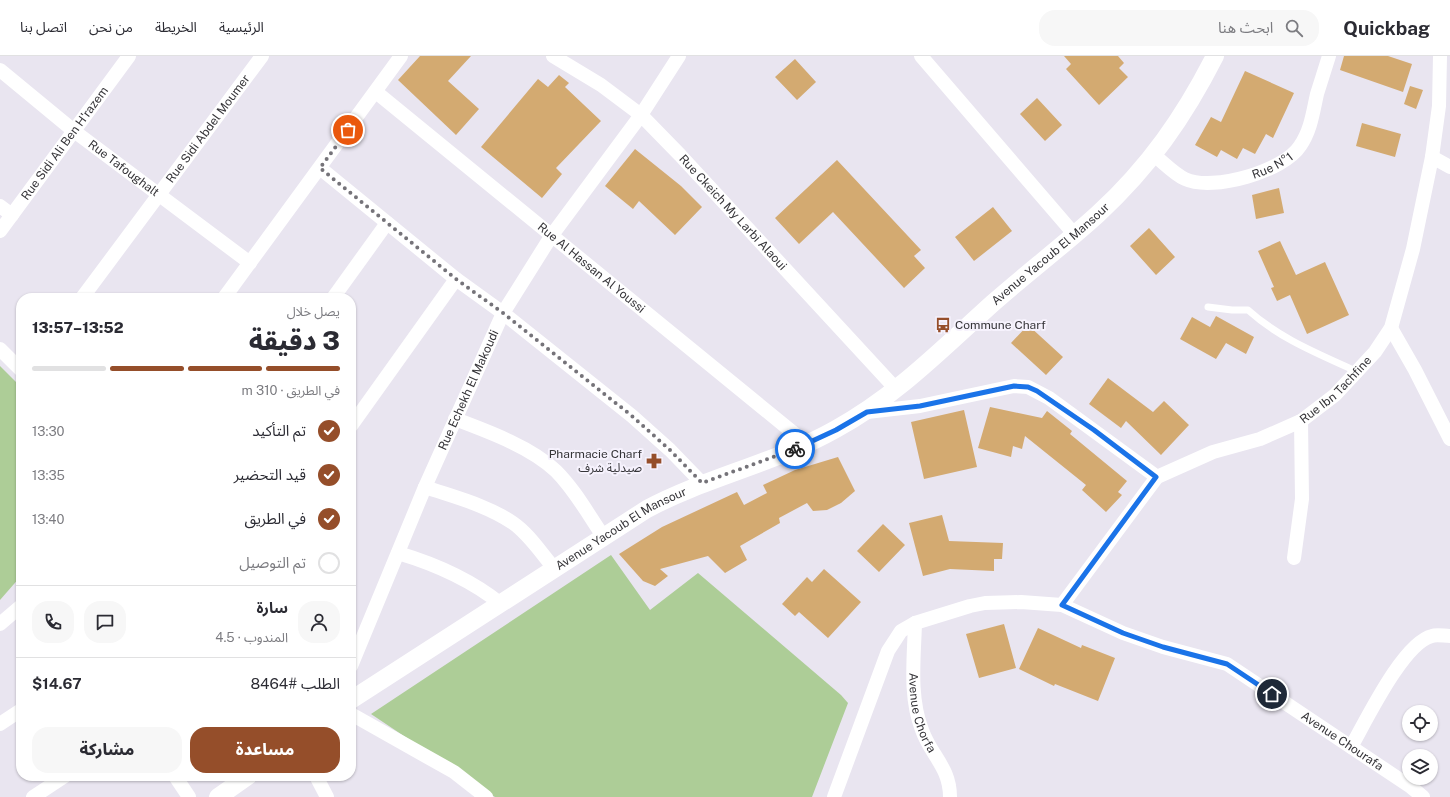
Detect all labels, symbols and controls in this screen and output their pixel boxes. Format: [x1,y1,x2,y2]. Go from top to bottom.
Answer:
search box [1039,10,1319,46]
icon: search [1283,17,1305,39]
text: Quickbag [1343,17,1430,39]
text: اتصل بنا [20,19,67,35]
text: من نحن [89,19,133,35]
text: الخريطة [155,19,197,35]
text: الرئيسية [219,19,264,35]
text: ابحث هنا [1218,19,1273,36]
street label: Rue Sidi Abdel Moumer [163,72,253,186]
street label: Rue Sidi Ali Ben H'razem [18,84,111,203]
pin [331,113,365,147]
icon: bag [337,119,359,141]
street label: Rue Tafoughalt [86,137,162,200]
street label: Rue N°1 [1250,150,1296,182]
street label: Rue Ckeich My Larbi Alaoui [676,152,790,273]
street label: Avenue Yacoub El Mansour [989,200,1112,308]
street label: Rue Al Hassan Al Youssi [535,220,648,316]
text: يصل خلال [287,304,340,319]
bus stop icon: Commune Charf [934,316,952,334]
place label: Commune Charf [955,318,1046,332]
text: 13:52–13:57 [32,319,123,336]
text: 3 دقيقة [249,325,340,356]
street label: Rue Echekh El Makoudi [435,328,502,452]
street label: Rue Ibn Tachfine [1297,353,1375,426]
text: في الطريق · 310 m [242,383,340,398]
icon: check [318,420,340,442]
text: تم التأكيد [252,422,306,439]
text: 13:30 [32,424,64,439]
courier [775,429,815,469]
icon: bike [784,438,806,460]
place label: Pharmacie Charf صيدلية شرف [549,447,642,475]
pharmacy icon: Pharmacie Charf صيدلية شرف [645,452,663,470]
icon: check [318,464,340,486]
text: قيد التحضير [234,466,306,483]
text: 13:35 [32,468,65,483]
street label: Avenue Yacoub El Mansour [553,484,689,573]
icon: check [318,508,340,530]
text: في الطريق [244,510,306,527]
text: 13:40 [32,512,64,527]
text: تم التوصيل [239,554,306,571]
text: سارة [256,599,288,616]
button: phone [32,601,74,643]
button: chat [84,601,126,643]
button: person [298,601,340,643]
text: المندوب · 4.5 [215,630,288,645]
street label: Avenue Chorfa [906,673,939,755]
text: $14.67 [32,675,82,692]
text: الطلب #8464 [250,675,340,692]
pin [1255,677,1289,711]
icon: home [1261,683,1283,705]
map controls [1402,705,1438,785]
button: locate [1402,705,1438,741]
street label: Avenue Chourafa [1299,709,1386,773]
button: مشاركة [32,727,182,773]
button: مساعدة [190,727,340,773]
button: layers [1402,749,1438,785]

